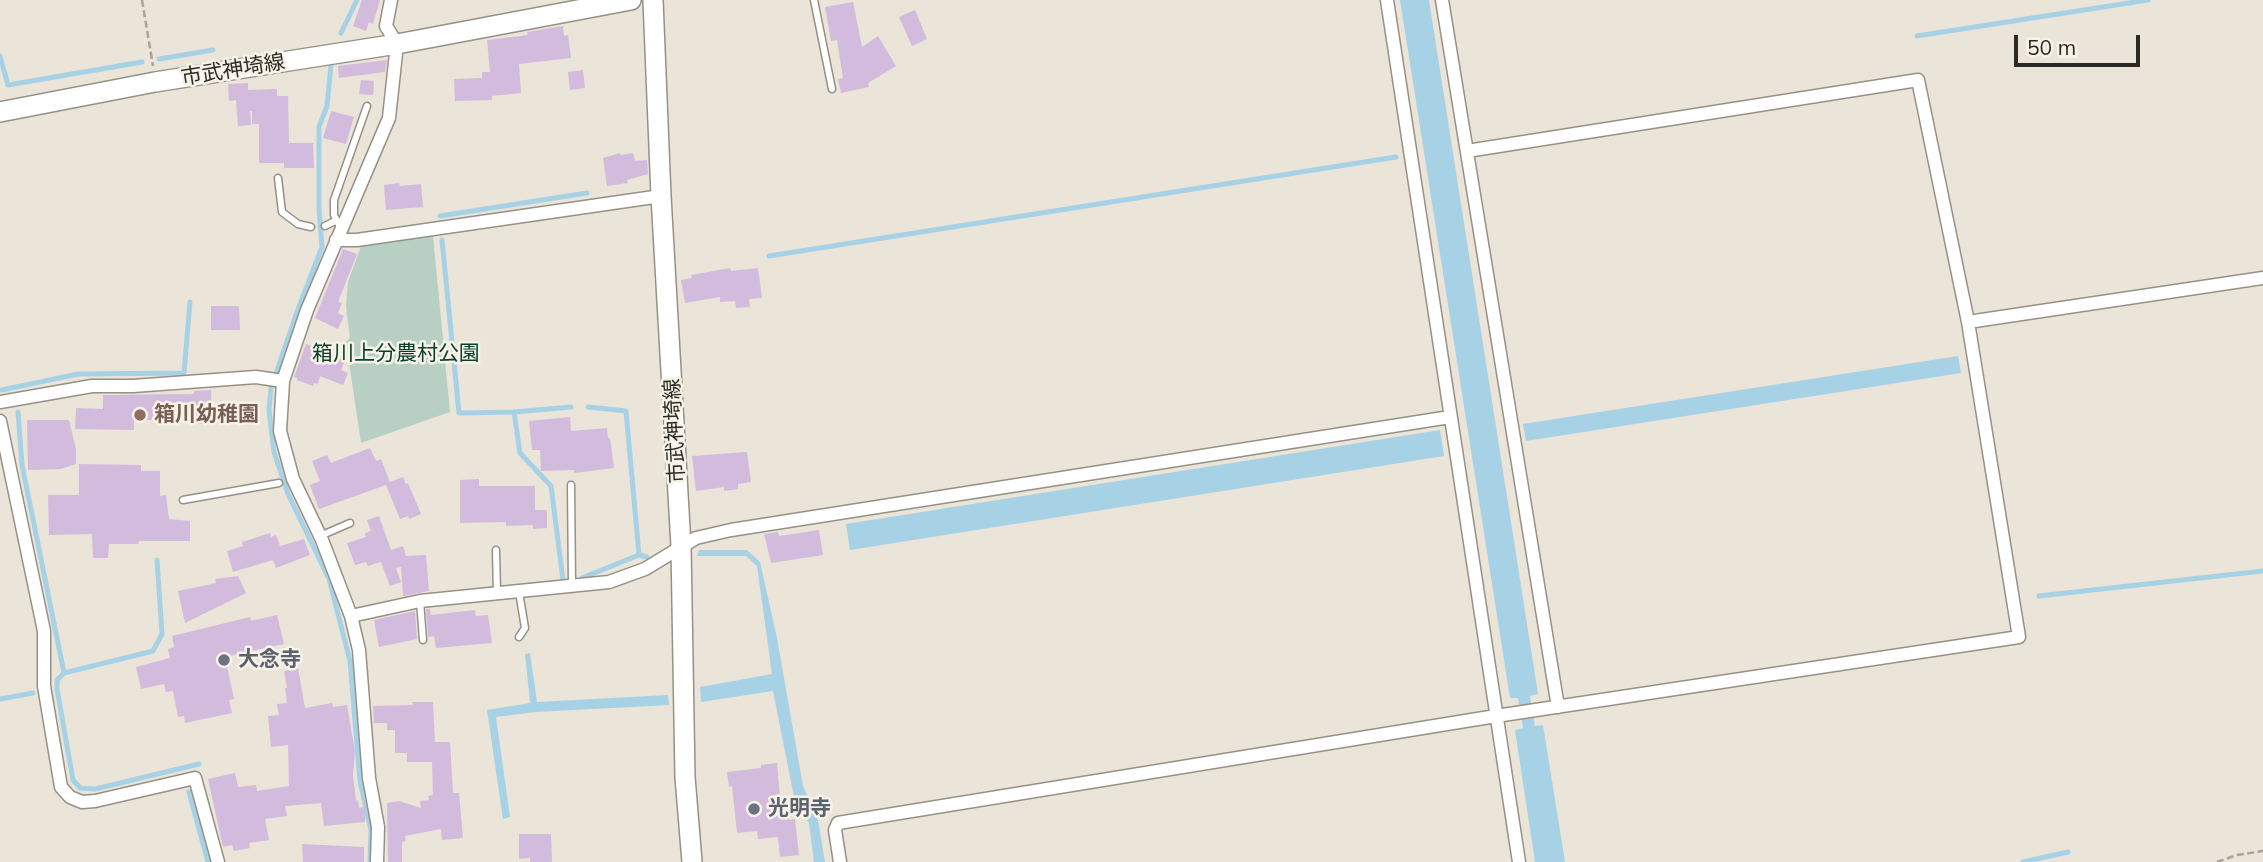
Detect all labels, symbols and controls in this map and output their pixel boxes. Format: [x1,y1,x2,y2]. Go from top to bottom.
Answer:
scale bar [2018,21,2144,65]
text: 50 m [2027,34,2076,60]
street label: 市武神埼線 [179,49,287,91]
park label: 箱川上分農村公園 [312,341,480,367]
street label: 市武神埼線 [660,378,690,484]
place label: 箱川幼稚園 [154,402,259,428]
marker: 箱川幼稚園 [132,407,148,423]
place label: 大念寺 [238,647,301,673]
marker: 大念寺 [216,652,232,668]
place label: 光明寺 [768,796,831,822]
marker: 光明寺 [746,801,762,817]

